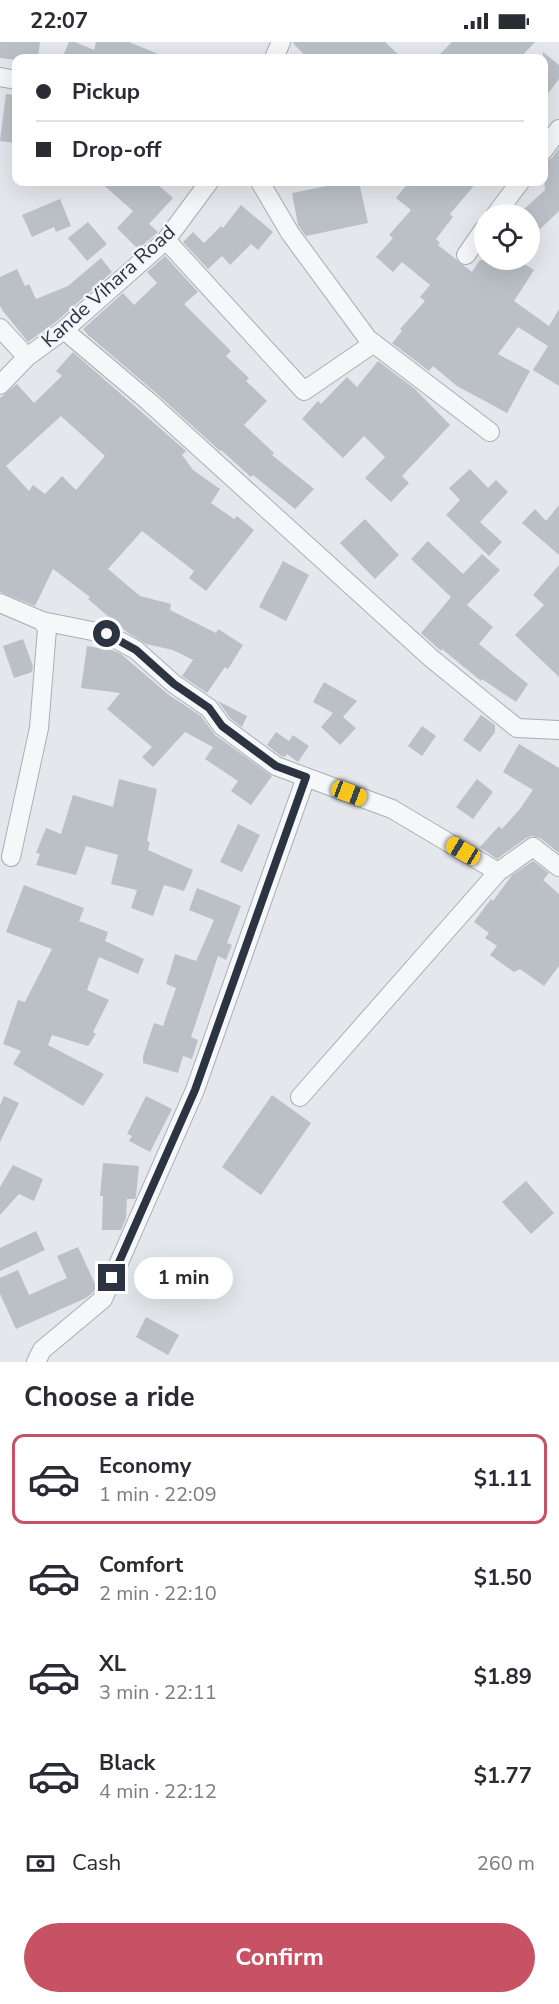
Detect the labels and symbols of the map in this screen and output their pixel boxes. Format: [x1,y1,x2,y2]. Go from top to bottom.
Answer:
street label: Kande Vihara Road [36,219,181,354]
route start [93,620,120,647]
car [329,778,369,808]
car [443,834,483,868]
callout: 1 min [133,1257,232,1299]
route end [98,1264,125,1291]

